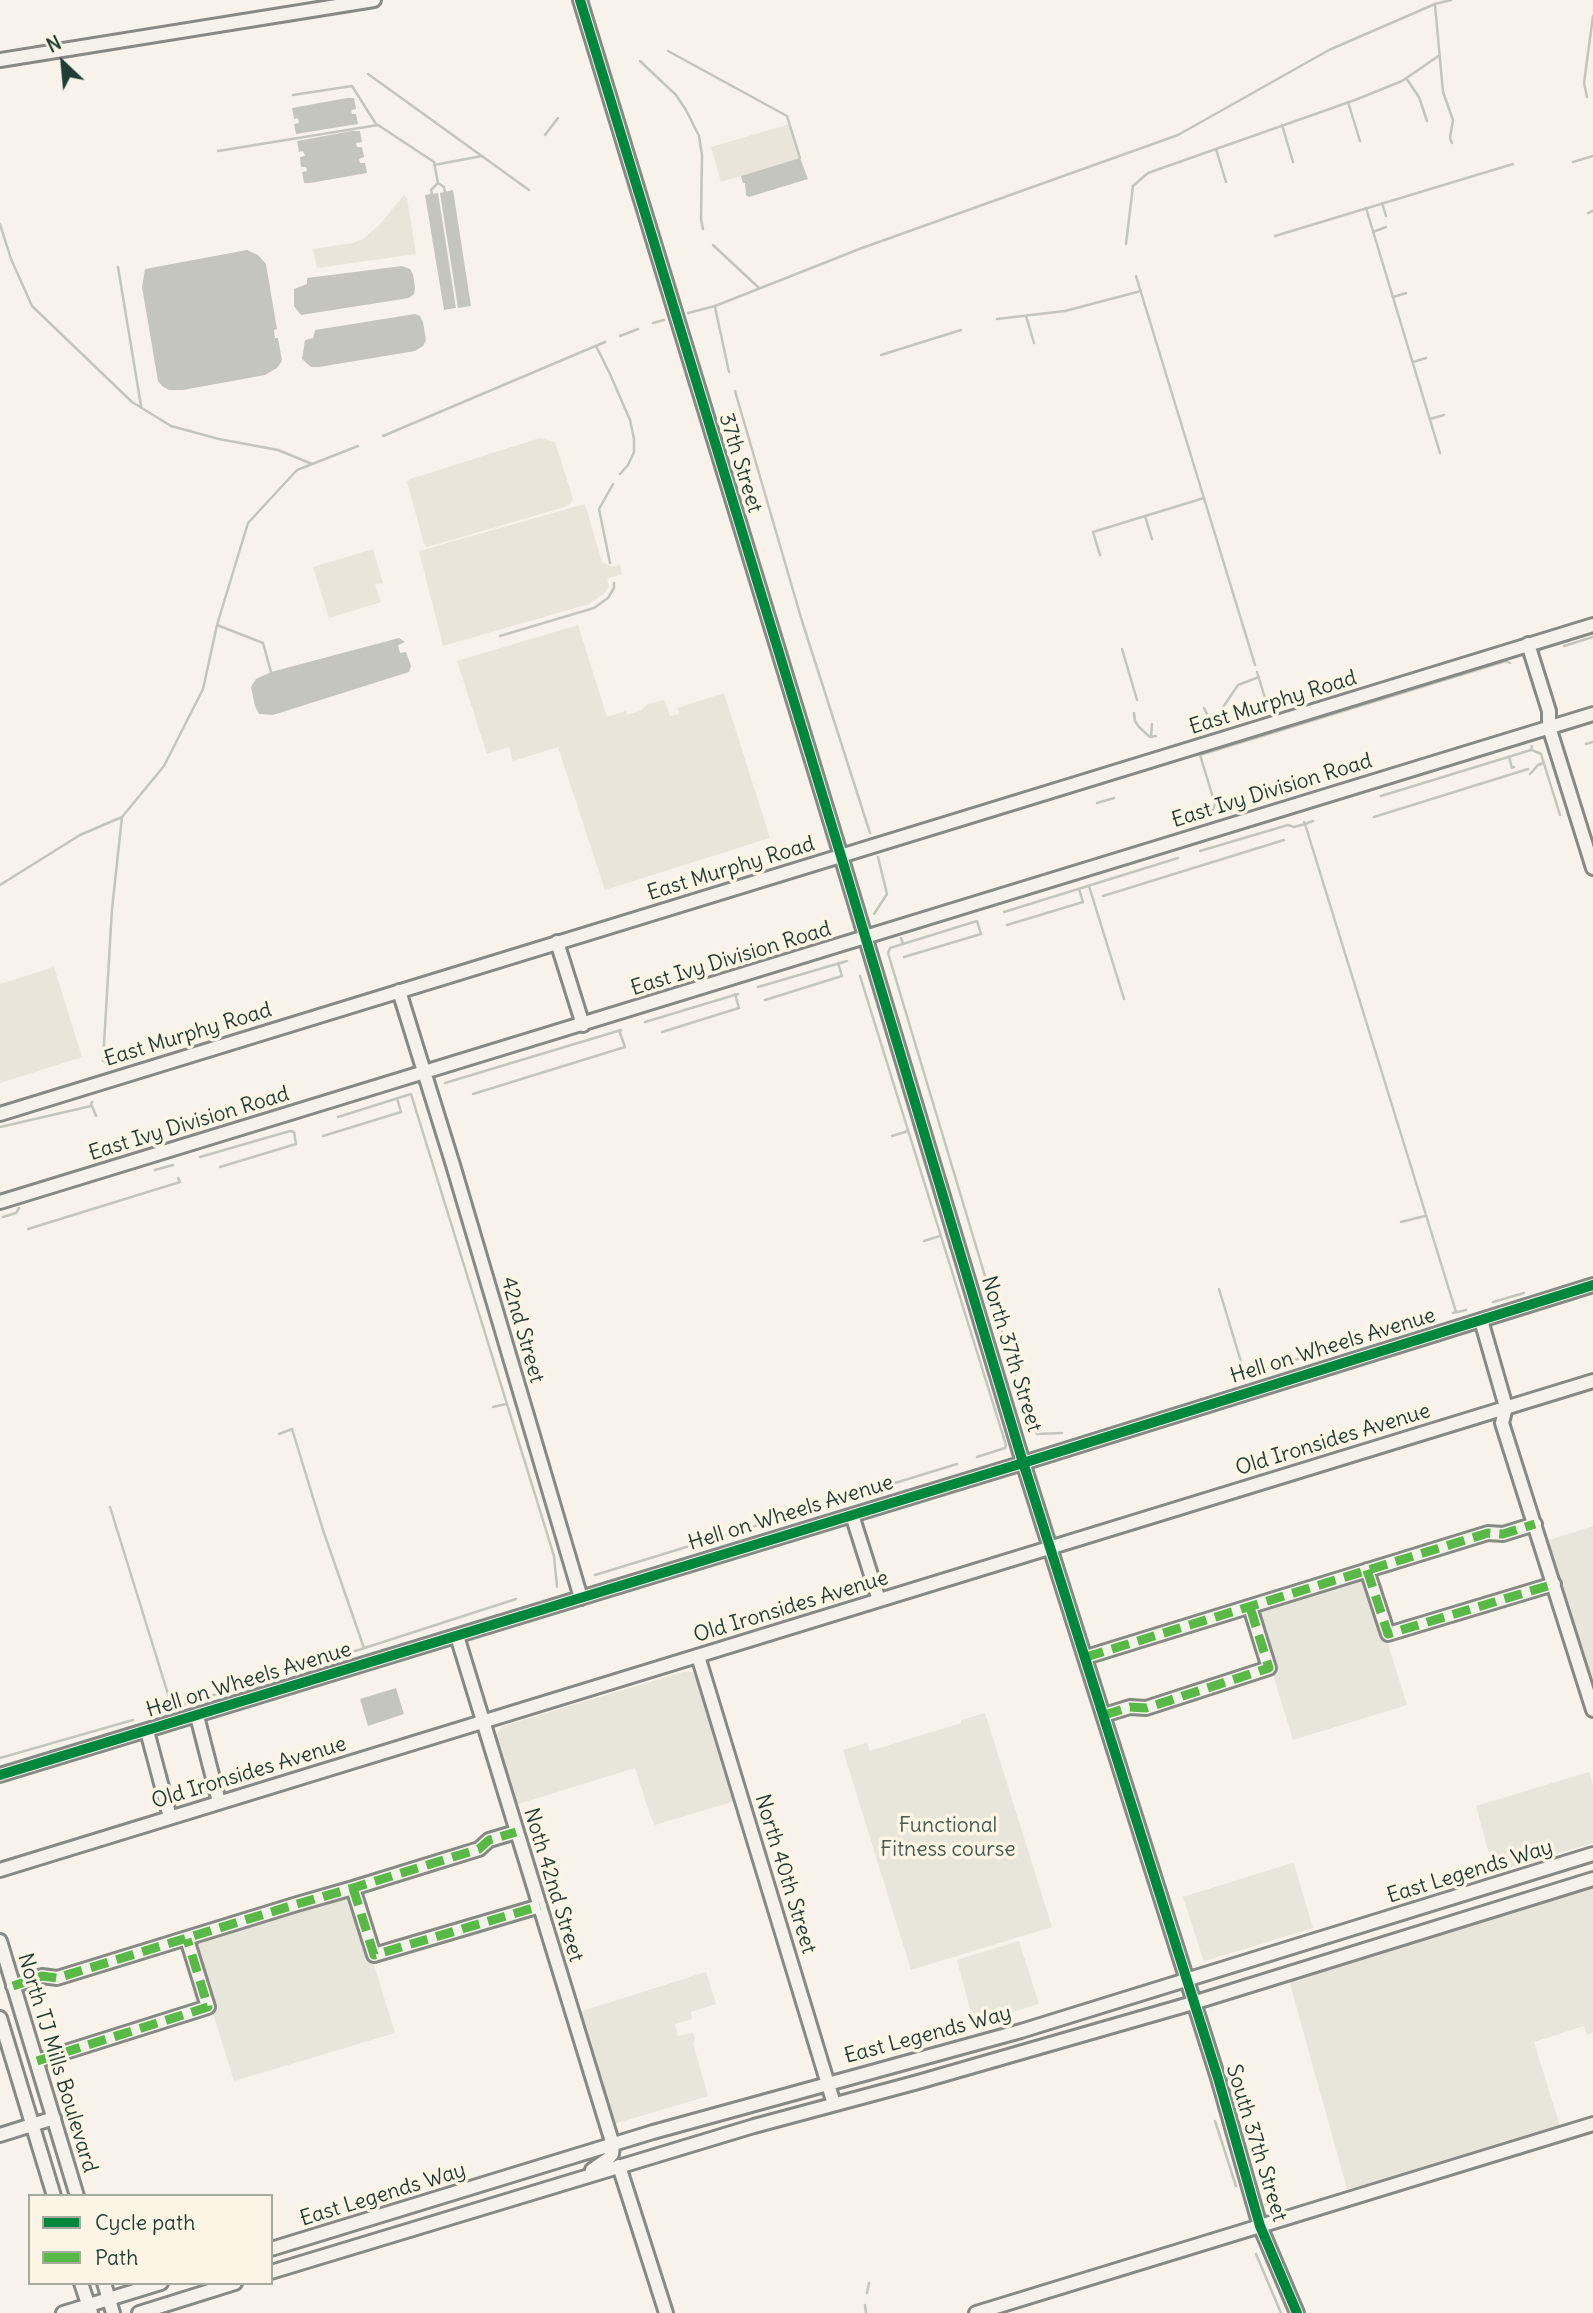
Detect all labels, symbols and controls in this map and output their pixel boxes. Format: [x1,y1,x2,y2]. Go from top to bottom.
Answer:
north arrow [28,28,98,98]
text: N [43,30,65,58]
street label: 37th Street [713,410,767,516]
street label: East Murphy Road [1186,666,1360,740]
street label: East Ivy Division Road [1169,749,1375,833]
street label: East Murphy Road [644,832,818,906]
street label: East Ivy Division Road [628,917,834,1001]
street label: East Murphy Road [101,998,275,1072]
street label: East Ivy Division Road [86,1082,292,1166]
street label: North 37th Street [975,1273,1047,1435]
street label: 42nd Street [495,1274,549,1386]
street label: Hell on Wheels Avenue [1227,1303,1439,1389]
street label: Old Ironsides Avenue [1233,1398,1433,1482]
street label: Hell on Wheels Avenue [685,1470,897,1556]
street label: Old Ironsides Avenue [691,1565,891,1649]
street label: Hell on Wheels Avenue [143,1637,355,1723]
street label: Old Ironsides Avenue [149,1731,349,1815]
street label: North 40th Street [749,1791,821,1957]
street label: Noth 42nd Street [518,1805,588,1965]
park label: Functional Fitness course [880,1813,1016,1863]
street label: East Legends Way [1384,1835,1556,1909]
street label: North TJ Mills Boulevard [12,1950,102,2176]
street label: East Legends Way [842,2001,1014,2069]
street label: South 37th Street [1220,2062,1292,2224]
street label: East Legends Way [297,2158,469,2232]
legend [28,2194,273,2285]
text: Cycle path [95,2209,195,2236]
text: Path [95,2244,138,2271]

